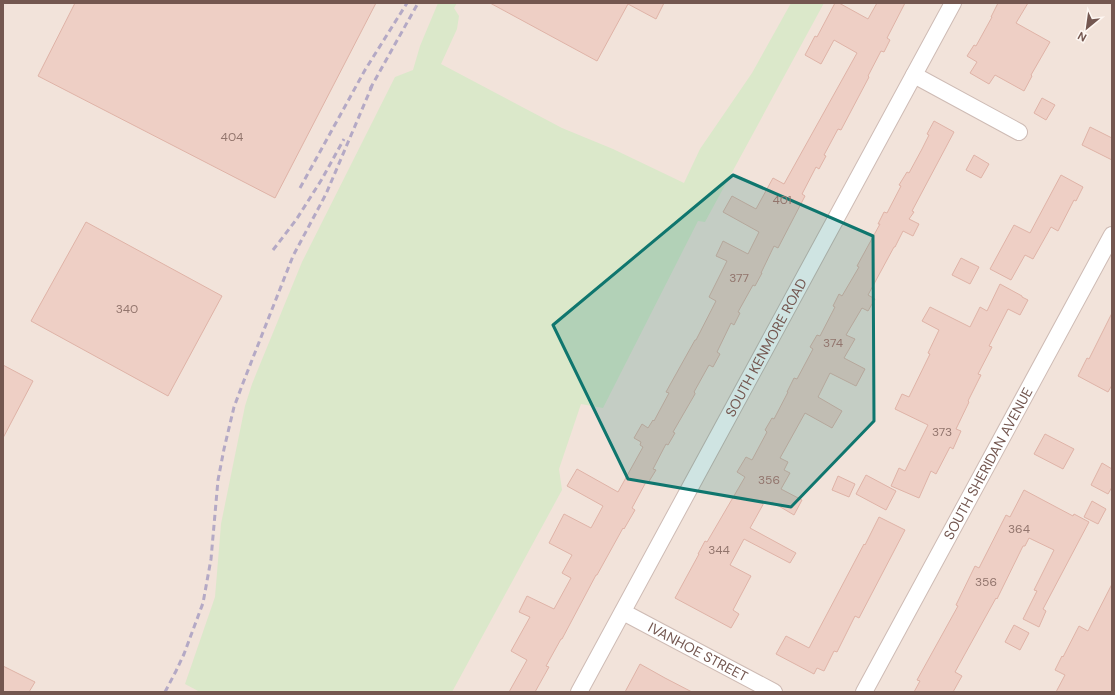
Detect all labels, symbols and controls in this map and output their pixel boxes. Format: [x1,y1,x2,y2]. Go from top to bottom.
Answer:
north arrow [1067,8,1107,48]
text: N [1075,29,1089,45]
house number: 404 [221,129,243,145]
house number: 401 [772,192,792,208]
house number: 377 [729,270,749,286]
street label: SOUTH KENMORE ROAD [721,275,811,420]
house number: 340 [116,301,138,317]
house number: 374 [823,335,843,351]
street label: SOUTH SHERIDAN AVENUE [940,384,1037,543]
house number: 373 [932,424,952,440]
house number: 356 [758,472,780,488]
house number: 364 [1008,521,1030,537]
house number: 344 [708,542,730,558]
house number: 356 [975,574,997,590]
street label: IVANHOE STREET [645,618,751,686]

